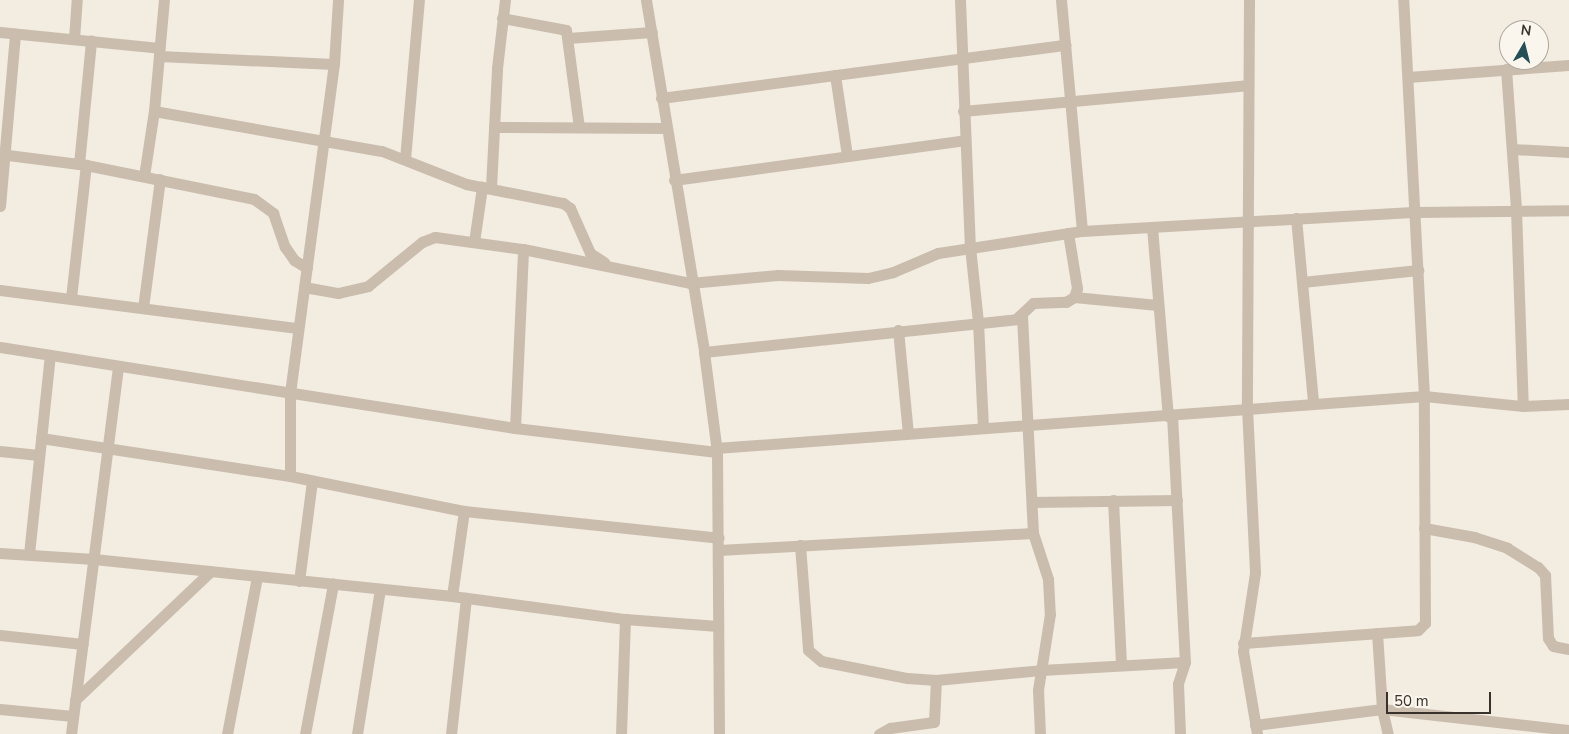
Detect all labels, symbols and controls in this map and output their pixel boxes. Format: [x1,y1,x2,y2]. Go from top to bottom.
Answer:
north arrow [1499,20,1549,70]
text: N [1519,21,1533,41]
scale bar [1389,682,1494,714]
text: 50 m [1394,691,1429,711]

